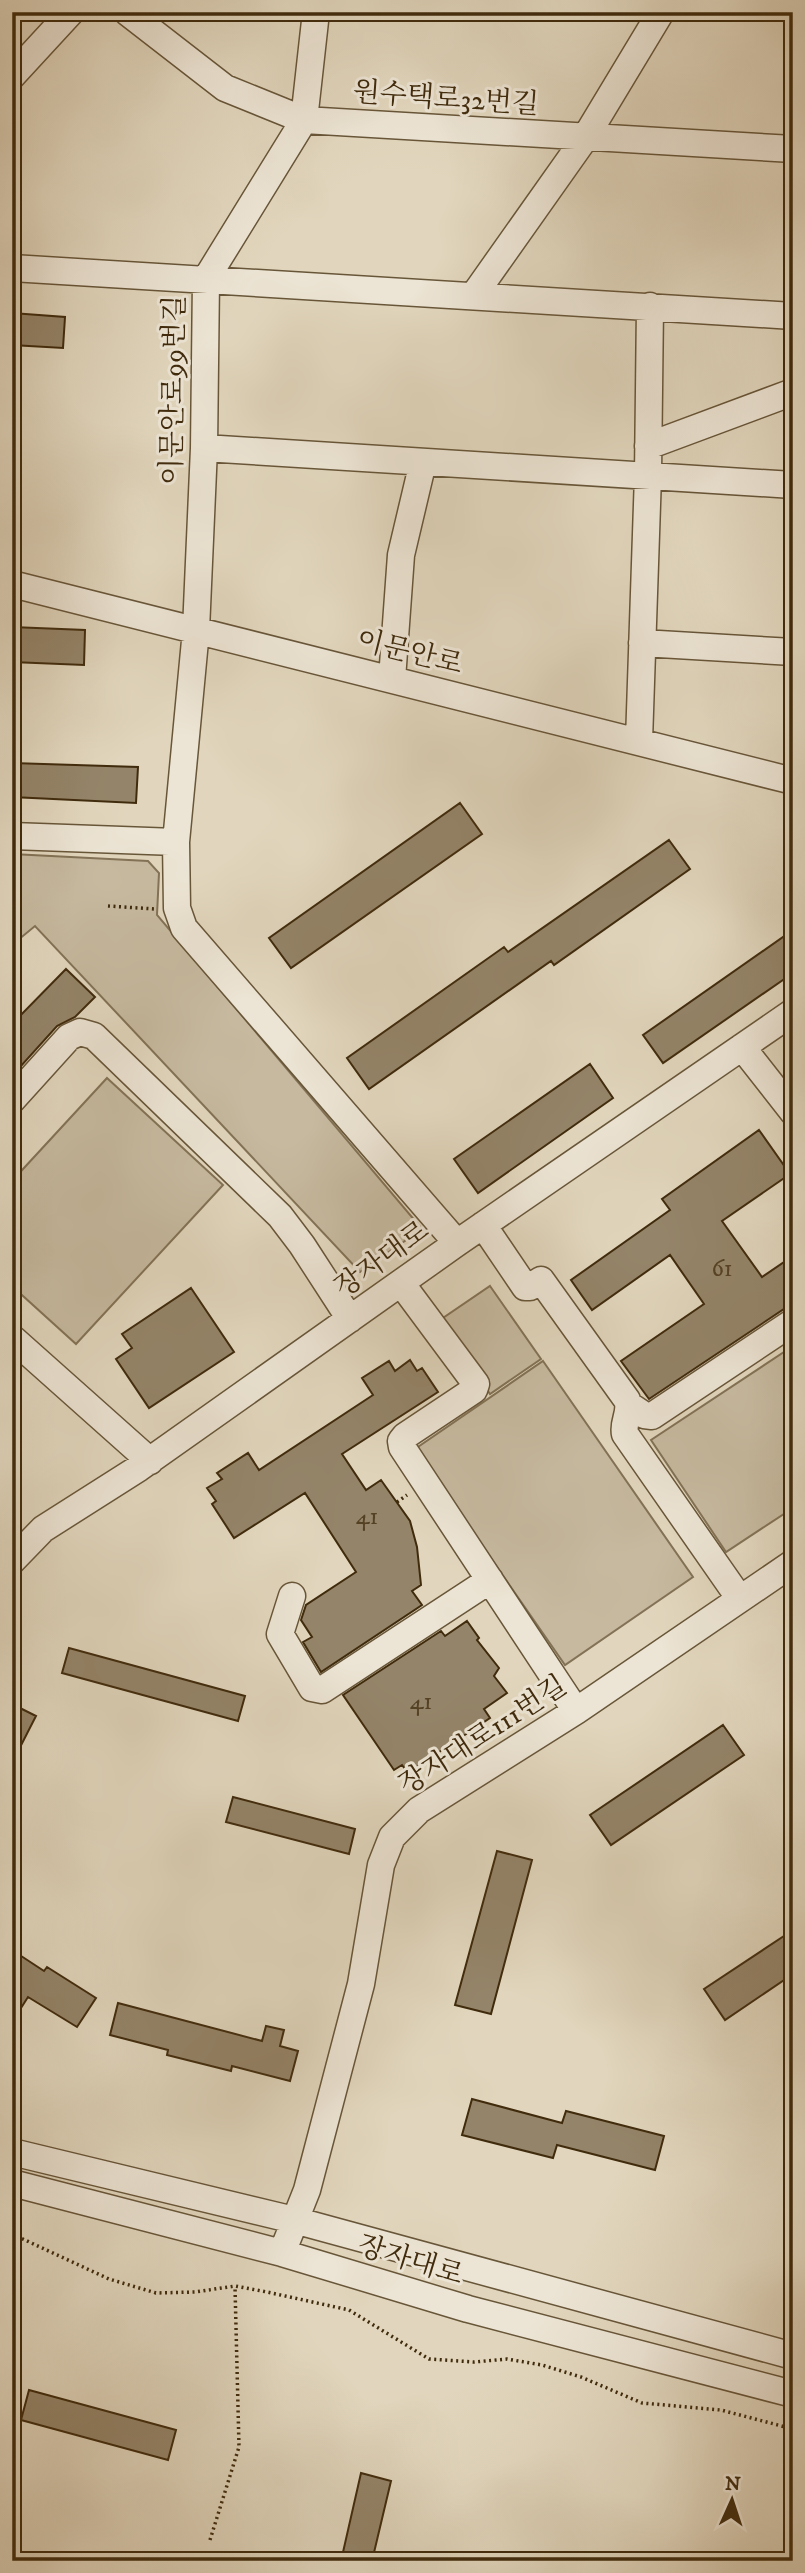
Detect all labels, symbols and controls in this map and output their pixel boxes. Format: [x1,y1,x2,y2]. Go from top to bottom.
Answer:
street label: 원수택로32번길 [352,75,540,122]
street label: 이문안로99번길 [154,295,193,485]
street label: 이문안로 [353,622,466,683]
street label: 장자대로 [328,1213,436,1305]
house number: 61 [711,1254,733,1284]
house number: 41 [356,1502,378,1532]
street label: 장자대로111번길 [392,1668,573,1803]
house number: 41 [410,1687,432,1717]
street label: 장자대로 [354,2228,467,2293]
north arrow [696,2464,766,2534]
text: N [724,2473,742,2496]

